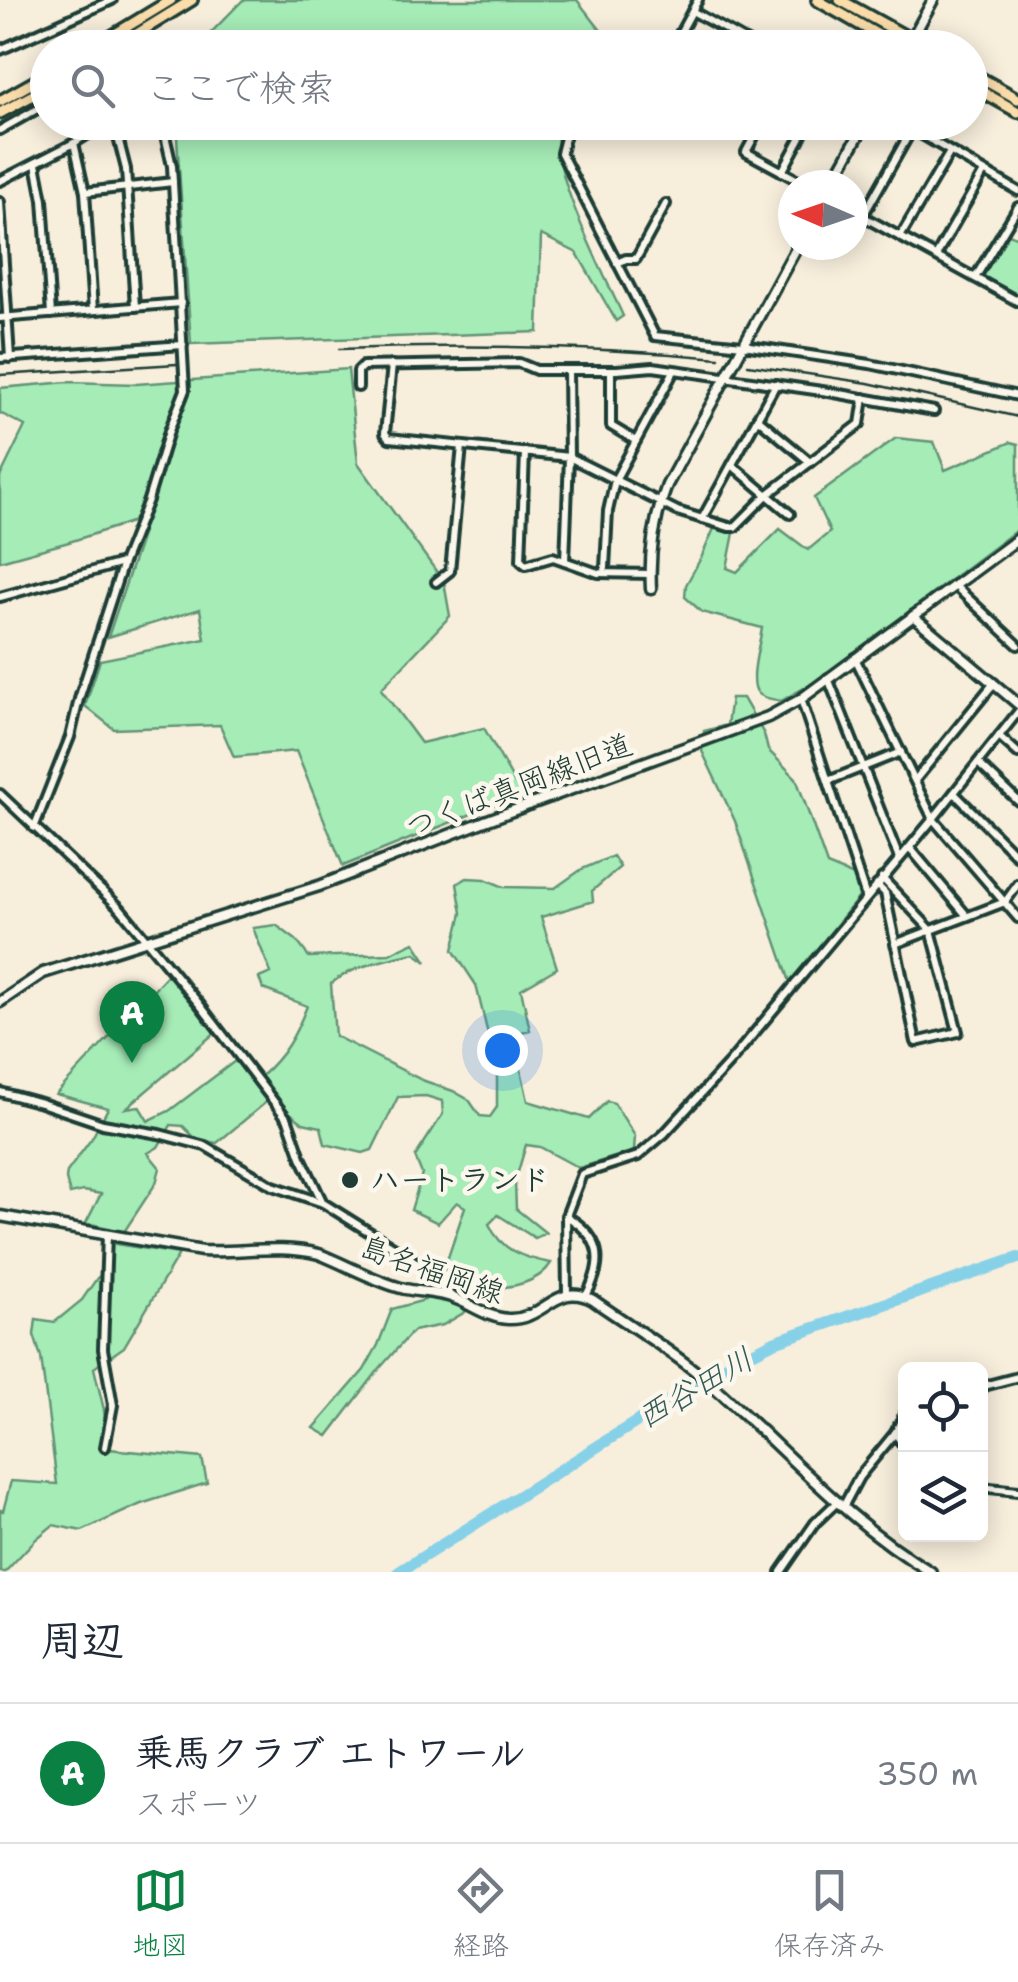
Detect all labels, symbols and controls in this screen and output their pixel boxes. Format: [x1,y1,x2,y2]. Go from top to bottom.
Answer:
search box [30,30,988,140]
icon: search [65,58,120,113]
text: ここで検索 [145,62,335,113]
north arrow [778,170,868,260]
street label: つくば真岡線旧道 [399,723,638,848]
pin: A [100,980,164,1063]
your location [477,1025,528,1076]
place label: ハートランド [370,1159,550,1200]
marker: ハートランド [339,1169,361,1191]
street label: 島名福岡線 [355,1226,510,1313]
water label: 西谷田川 [629,1337,761,1438]
map controls [898,1362,988,1542]
button: locate [898,1362,988,1452]
button: layers [898,1452,988,1542]
text: 周辺 [40,1612,124,1668]
text: 乗馬クラブ エトワール [135,1727,527,1778]
text: A [60,1752,85,1795]
text: 350 m [876,1752,978,1795]
text: スポーツ [135,1782,262,1825]
tab: 地図 [132,1863,188,1964]
tab: 経路 [453,1863,509,1964]
tab: 保存済み [774,1863,886,1964]

